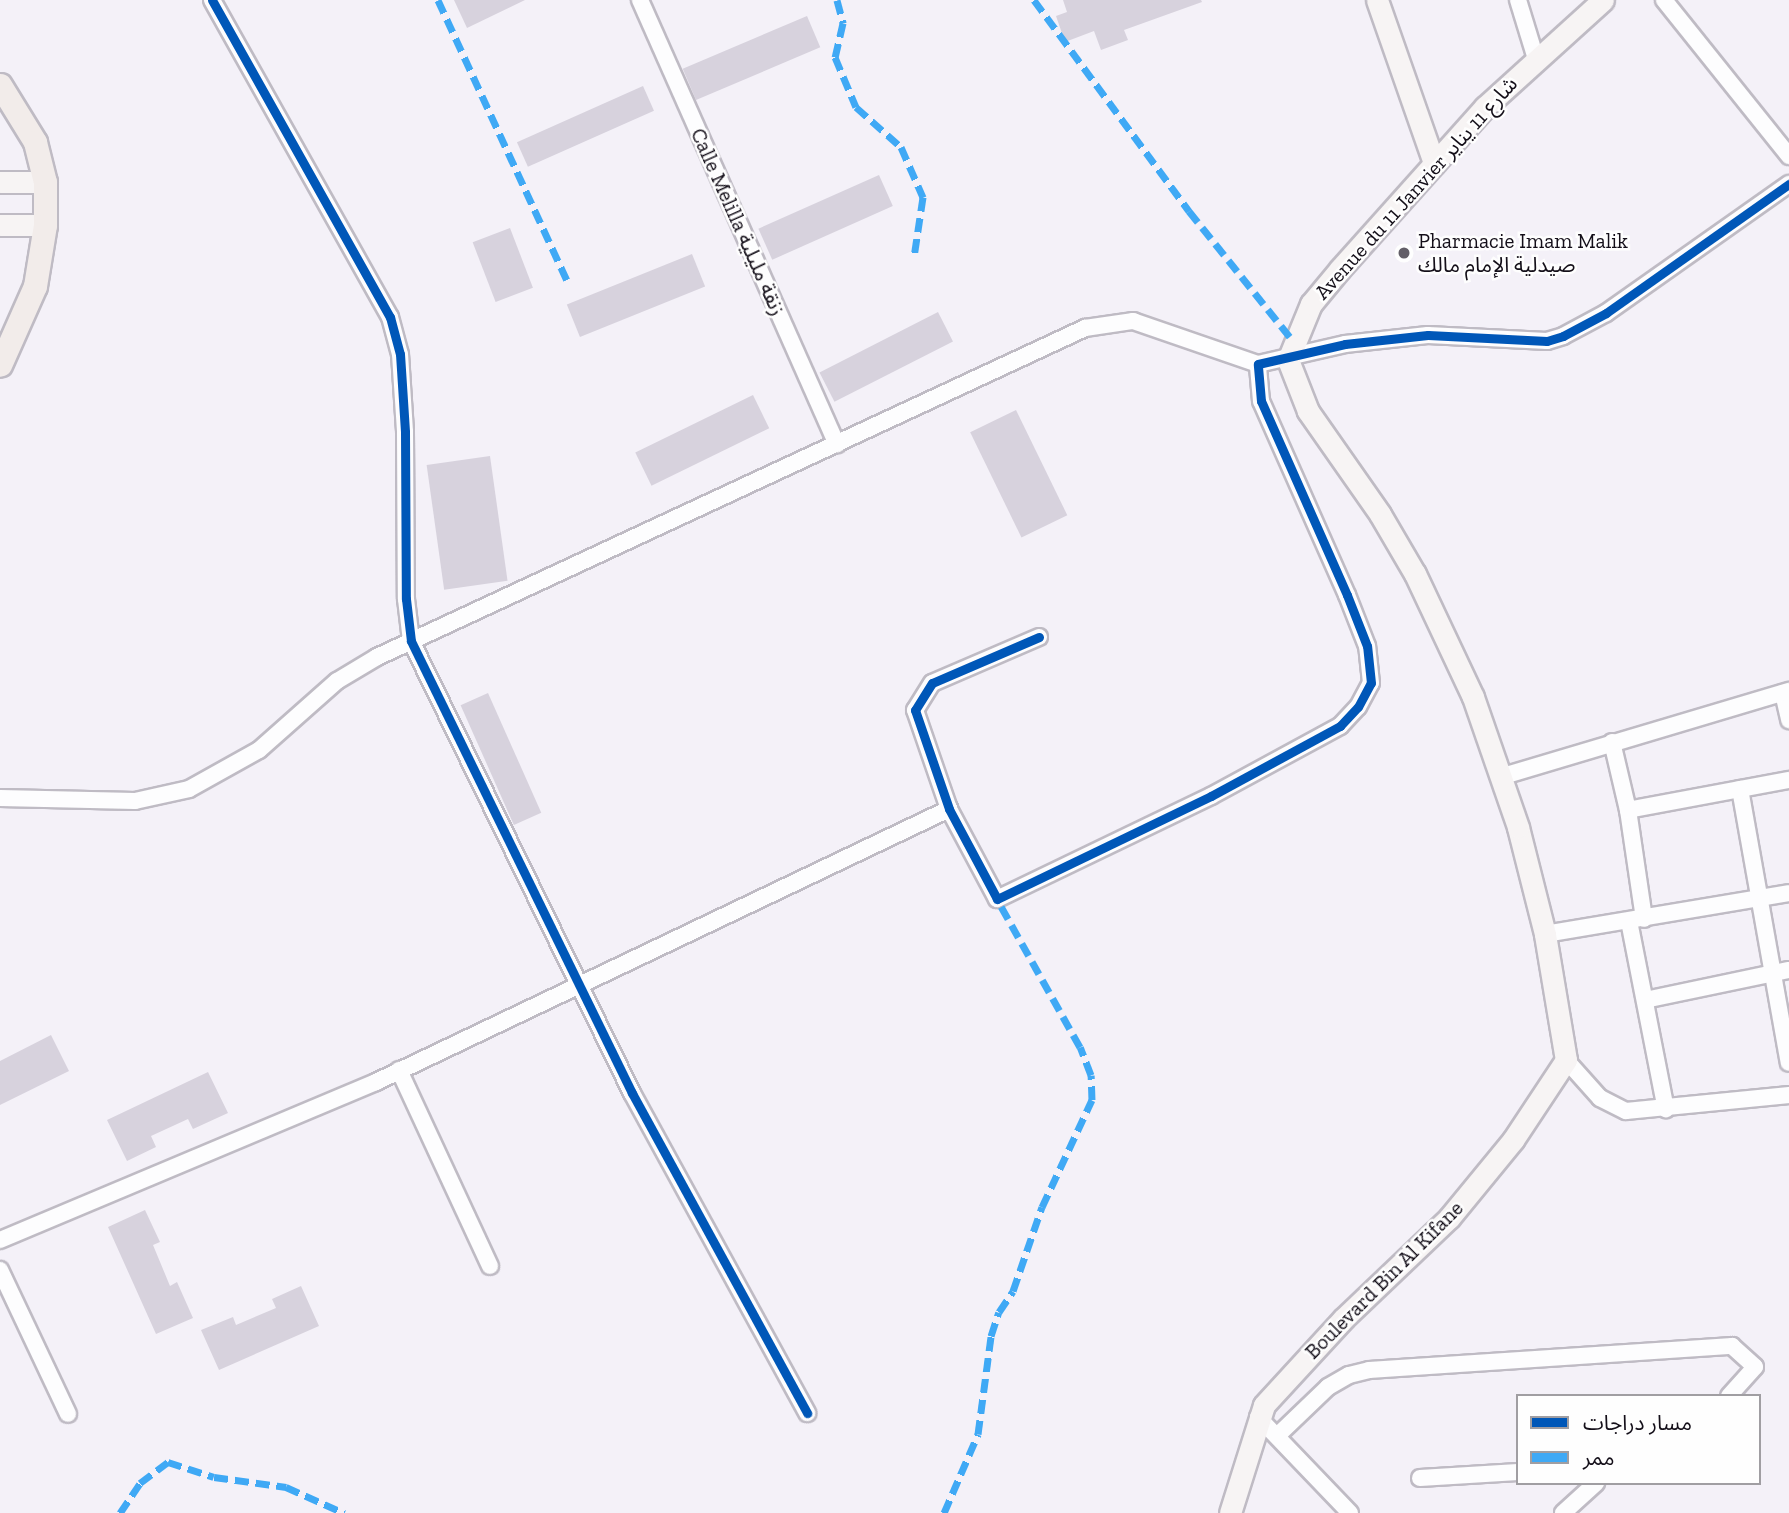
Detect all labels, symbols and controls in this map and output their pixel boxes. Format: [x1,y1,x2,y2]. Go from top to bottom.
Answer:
street label: Avenue du 11 Janvier شارع 11 يناير [1309,71,1523,305]
street label: Calle Melilla زنقة مليلية [685,124,791,320]
place label: Pharmacie Imam Malik صيدلية الإمام مالك [1418,228,1628,278]
marker: Pharmacie Imam Malik صيدلية الإمام مالك [1396,245,1412,261]
street label: Boulevard Bin Al Kifane [1300,1196,1468,1364]
legend [1516,1394,1761,1485]
text: مسار دراجات [1583,1410,1692,1435]
text: ممر [1583,1445,1614,1470]

